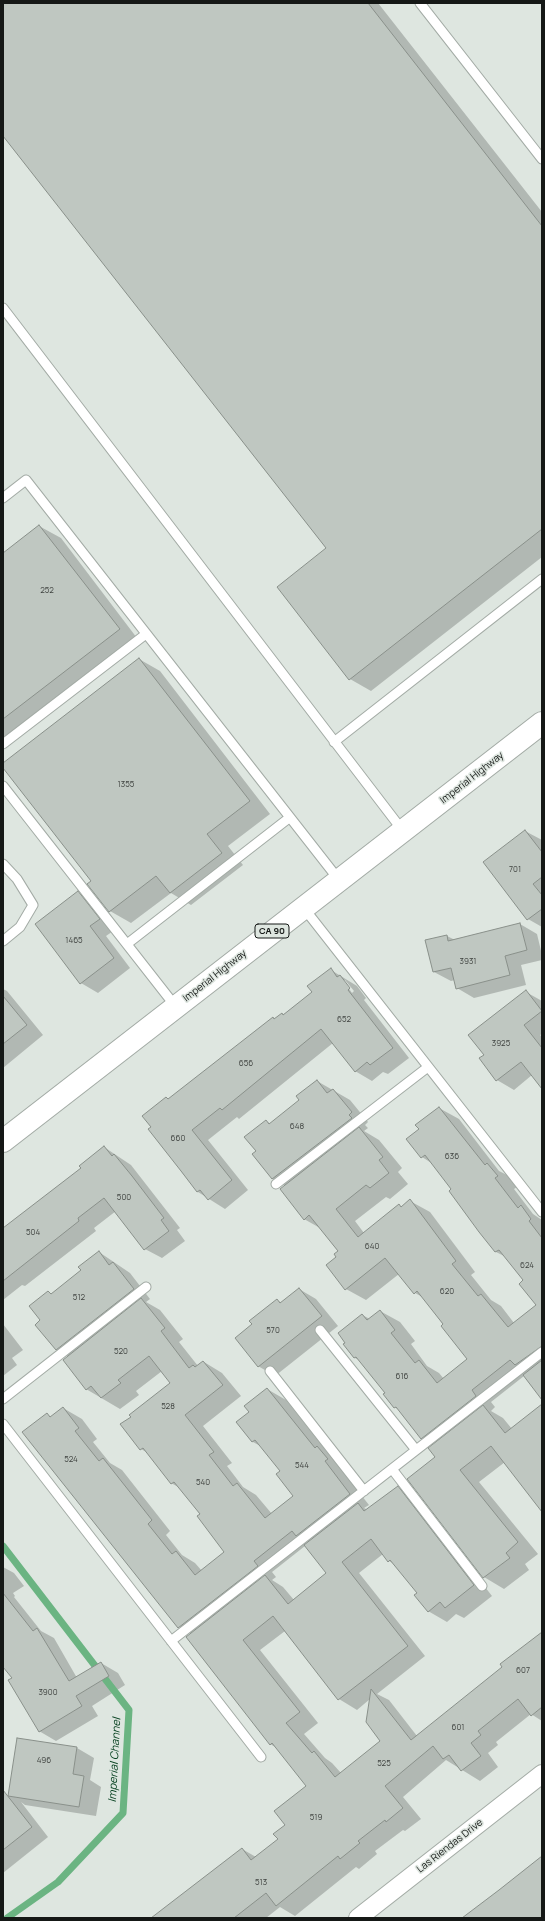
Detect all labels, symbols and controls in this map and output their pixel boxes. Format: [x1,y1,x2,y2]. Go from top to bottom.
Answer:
house number: 252 [40,586,54,596]
street label: Imperial Highway [438,749,506,807]
house number: 1355 [118,780,134,790]
house number: 701 [509,865,521,875]
road number: CA 90 [255,924,289,938]
house number: 1465 [65,936,83,946]
street label: Imperial Highway [181,947,249,1005]
house number: 3931 [460,957,476,967]
house number: 652 [337,1015,351,1025]
house number: 3925 [492,1039,510,1049]
house number: 656 [239,1059,253,1069]
house number: 648 [290,1122,304,1132]
house number: 660 [171,1134,185,1144]
house number: 636 [445,1152,459,1162]
house number: 500 [117,1193,131,1203]
house number: 504 [26,1228,40,1238]
house number: 640 [365,1242,379,1252]
house number: 624 [520,1261,534,1271]
house number: 620 [440,1287,454,1297]
house number: 512 [73,1293,85,1303]
house number: 570 [266,1326,280,1336]
house number: 520 [114,1347,128,1357]
house number: 616 [396,1372,408,1382]
house number: 528 [161,1402,175,1412]
house number: 524 [64,1455,78,1465]
house number: 544 [295,1461,309,1471]
house number: 540 [196,1478,210,1488]
house number: 607 [516,1666,530,1676]
house number: 3900 [38,1688,58,1698]
water label: Imperial Channel [106,1717,124,1803]
house number: 601 [452,1723,464,1733]
house number: 496 [37,1756,51,1766]
house number: 525 [377,1759,391,1769]
house number: 519 [310,1813,322,1823]
street label: Las Riendas Drive [415,1817,485,1875]
house number: 513 [255,1878,267,1888]

